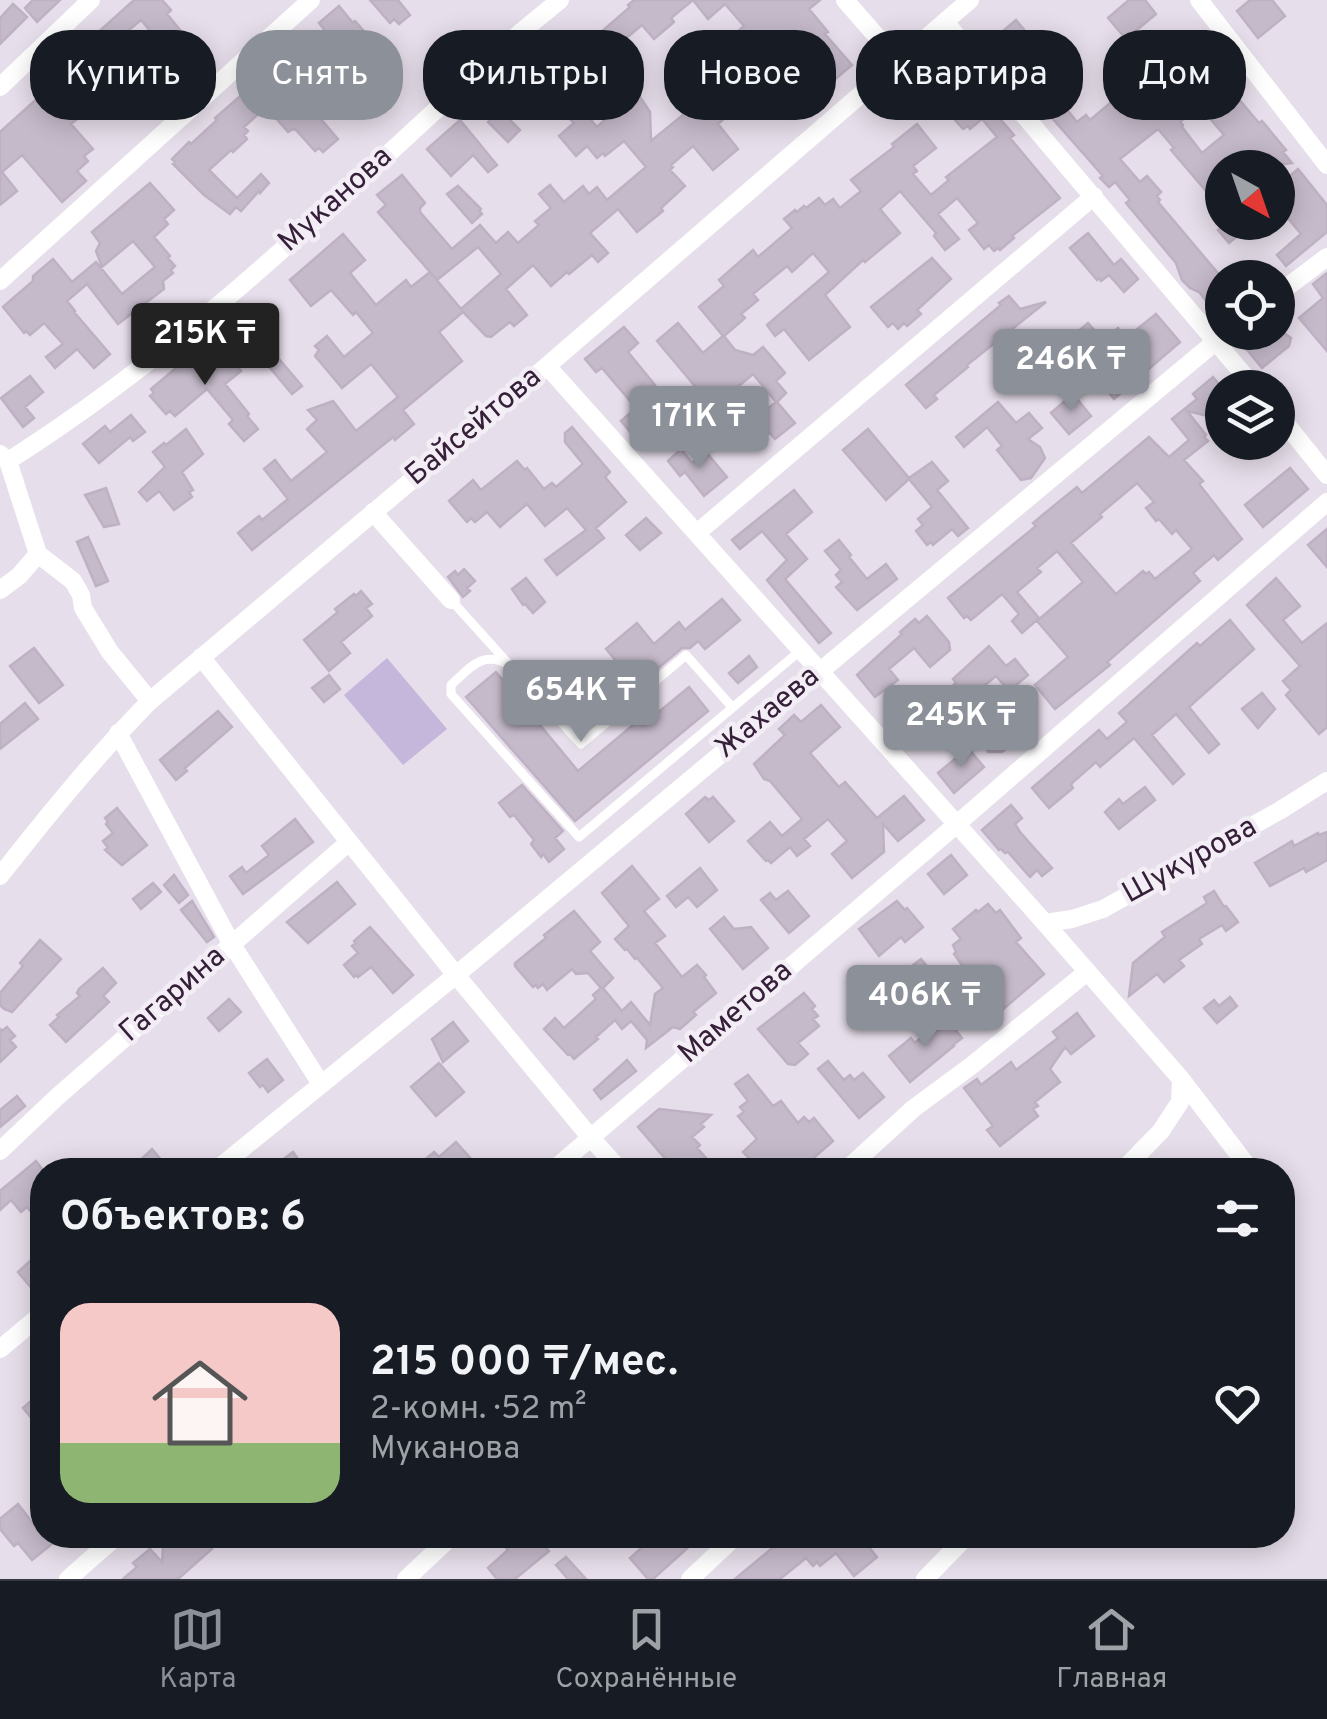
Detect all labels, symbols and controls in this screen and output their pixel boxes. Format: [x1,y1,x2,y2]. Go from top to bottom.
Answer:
chip: Купить [30,30,216,120]
chip: Снять [236,30,403,120]
chip: Фильтры [423,30,644,120]
chip: Новое [664,30,836,120]
chip: Квартира [856,30,1083,120]
chip: Дом [1103,30,1246,120]
street label: Муканова [271,139,401,261]
north arrow [1205,150,1295,240]
map controls [1205,150,1295,460]
button: locate [1205,260,1295,350]
pin: 215K ₸ [124,303,286,388]
text: 215K ₸ [153,315,257,355]
pin: 246K ₸ [990,329,1152,414]
text: 246K ₸ [1015,341,1127,381]
street label: Байсейтова [398,359,550,495]
button: layers [1205,370,1295,460]
pin: 171K ₸ [618,386,780,471]
text: 171K ₸ [652,398,746,438]
street label: Жахаева [708,659,828,767]
pin: 654K ₸ [500,660,662,745]
text: 654K ₸ [525,672,637,712]
pin: 245K ₸ [880,685,1042,770]
text: 245K ₸ [905,697,1017,737]
street label: Шукурова [1116,809,1264,913]
street label: Гагарина [112,939,234,1051]
street label: Маметова [671,953,801,1073]
pin: 406K ₸ [844,965,1006,1050]
text: 406K ₸ [869,977,981,1017]
icon: filters [1210,1191,1265,1246]
text: Объектов: 6 [60,1192,306,1245]
text: 215 000 ₸/мес. [370,1337,678,1390]
icon: home [140,1343,260,1463]
icon: heart [1210,1376,1265,1431]
text: 2-комн. · 52 m² [370,1390,587,1430]
text: Муканова [370,1430,520,1470]
tab: Карта [160,1602,236,1698]
tab: Сохранённые [556,1602,737,1698]
tab: Главная [1056,1602,1167,1698]

